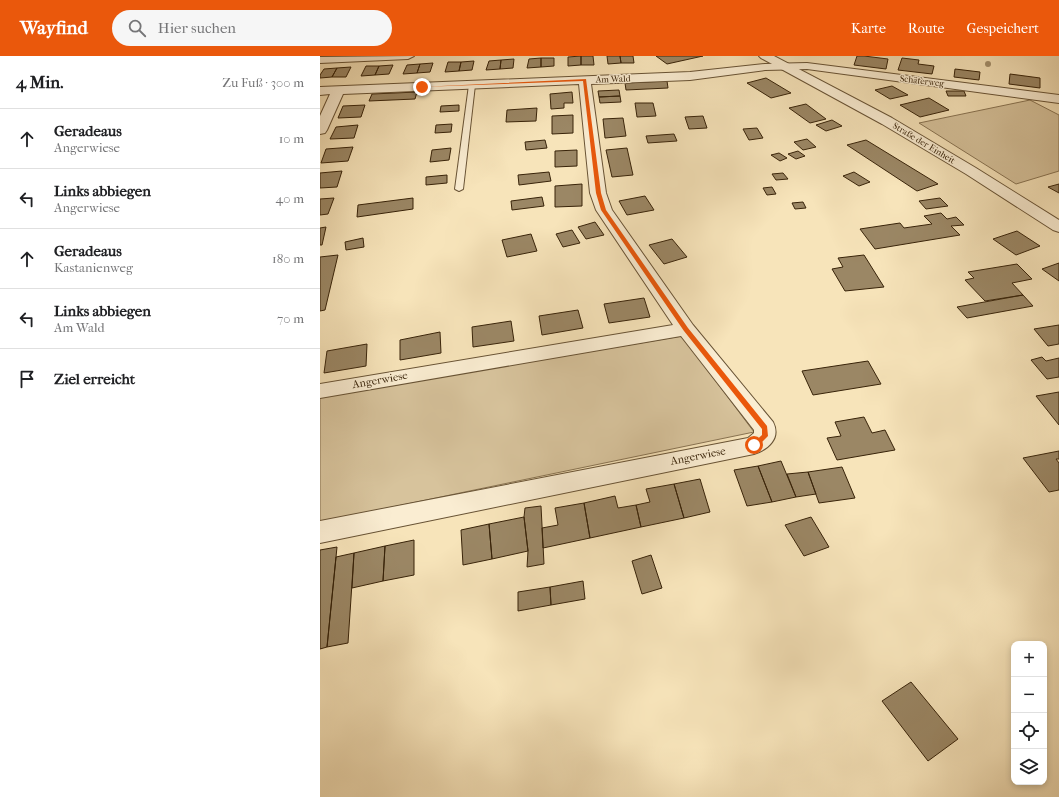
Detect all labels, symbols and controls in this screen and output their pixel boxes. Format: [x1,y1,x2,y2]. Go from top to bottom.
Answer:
search box [112,10,392,46]
text: Wayfind [20,17,88,39]
icon: search [126,17,148,39]
text: Hier suchen [158,19,236,37]
text: Karte [851,20,886,37]
text: Route [908,20,945,37]
text: Gespeichert [967,20,1039,37]
text: 4 Min. [16,72,63,92]
street label: Am Wald [594,73,631,85]
street label: Schäferweg [899,73,945,89]
text: Zu Fuß · 300 m [222,75,304,90]
route end [413,78,431,96]
street label: Straße der Einheit [891,120,958,166]
text: Geradeaus [54,122,122,140]
icon: ahead [16,128,38,150]
text: 10 m [279,131,304,146]
text: Angerwiese [54,140,120,155]
text: Links abbiegen [54,182,151,200]
icon: left [16,188,38,210]
text: 40 m [276,191,304,206]
text: Angerwiese [54,200,120,215]
text: Geradeaus [54,242,122,260]
icon: ahead [16,248,38,270]
text: 180 m [272,251,304,266]
text: Kastanienweg [54,260,133,275]
text: Links abbiegen [54,302,151,320]
icon: left [16,308,38,330]
text: 70 m [277,311,304,326]
text: Am Wald [54,320,105,335]
icon: arrive [16,368,38,390]
street label: Angerwiese [350,369,409,391]
text: Ziel erreicht [54,370,135,388]
route start [745,436,763,454]
street label: Angerwiese [668,444,727,468]
map controls [1011,641,1047,785]
button: + [1011,641,1047,677]
button: − [1011,677,1047,713]
button: locate [1011,713,1047,749]
button: layers [1011,749,1047,785]

